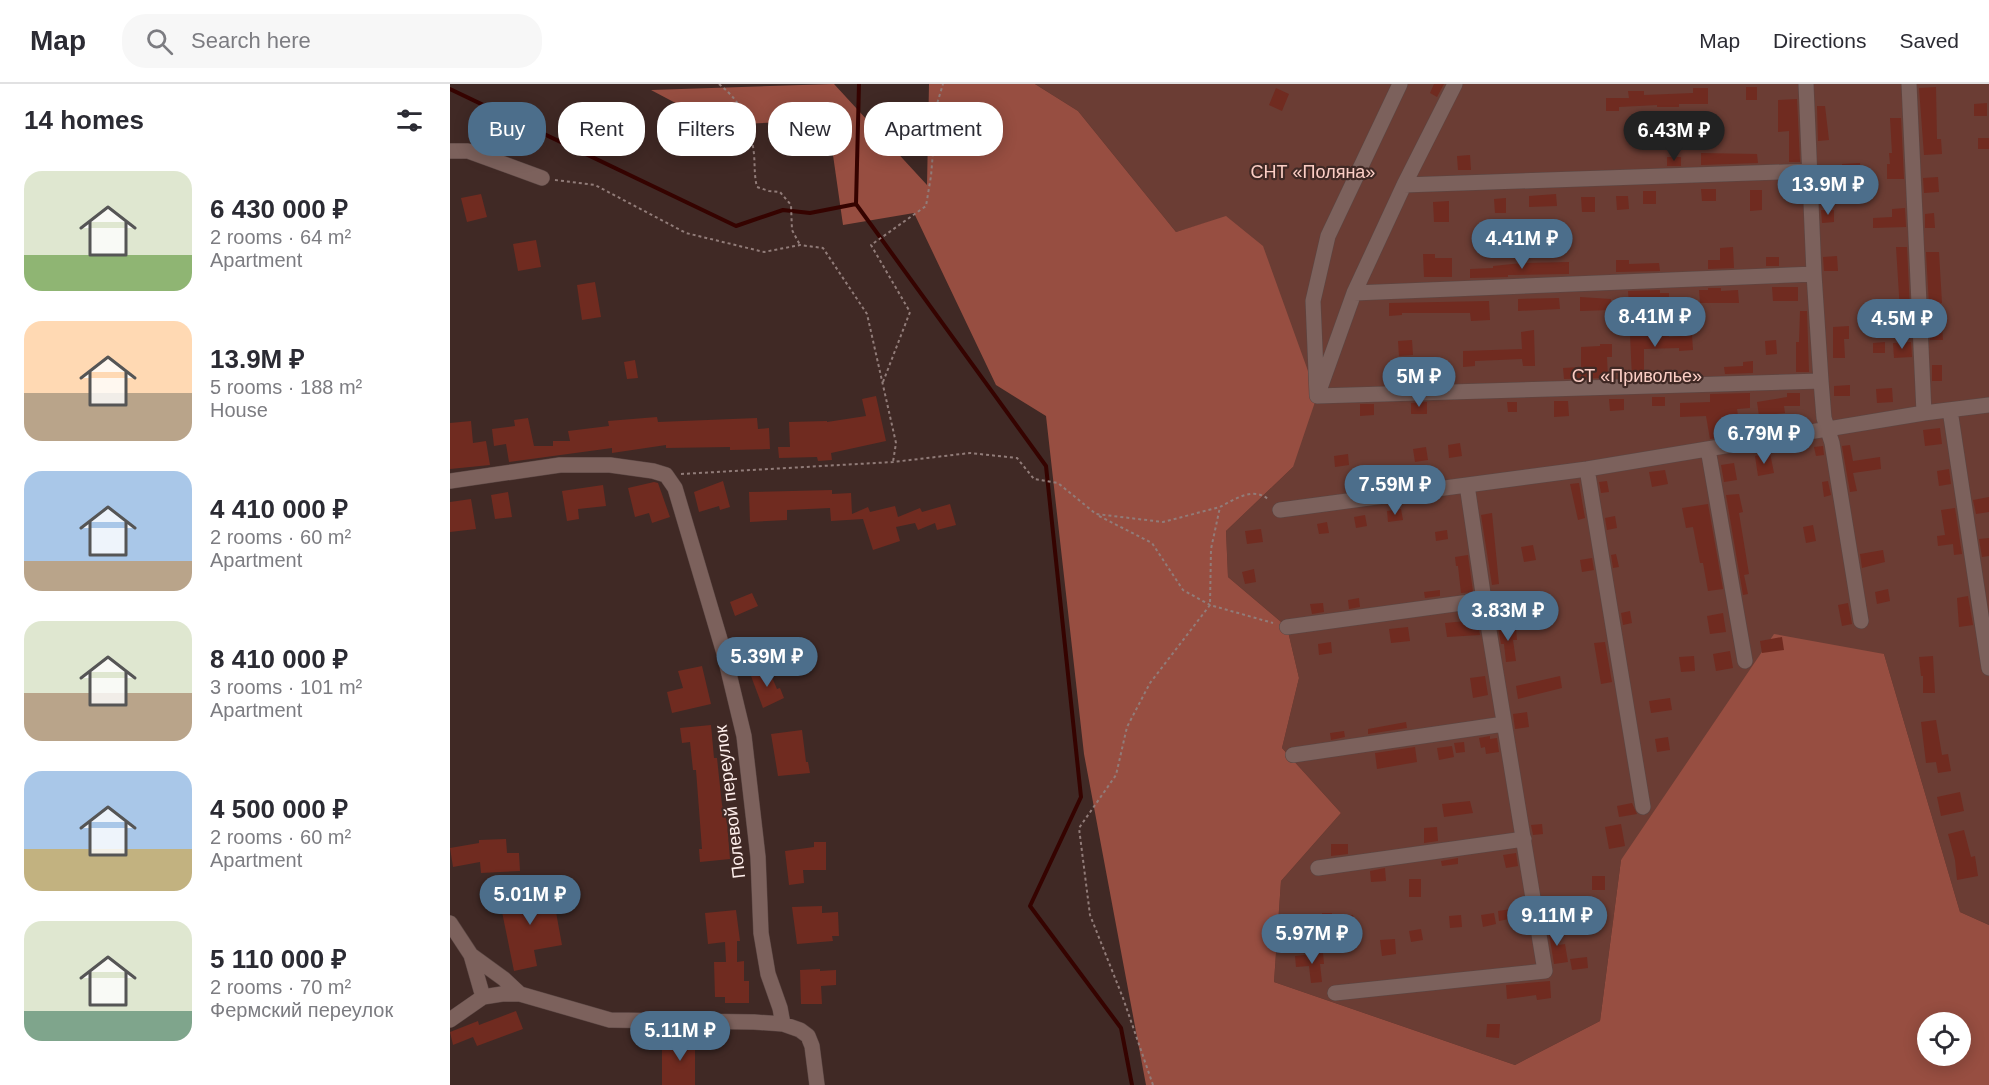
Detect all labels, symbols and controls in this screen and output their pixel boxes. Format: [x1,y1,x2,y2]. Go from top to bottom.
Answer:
search box [122,14,542,68]
text: Map [30,25,86,56]
icon: search [143,25,176,58]
text: Search here [191,28,311,53]
text: Map [1699,29,1740,52]
text: Directions [1773,29,1866,52]
text: Saved [1899,29,1959,52]
chip: Buy [468,102,546,156]
chip: Rent [558,102,645,156]
chip: Filters [657,102,756,156]
chip: New [768,102,852,156]
chip: Apartment [864,102,1003,156]
icon: filters [393,104,426,137]
text: 14 homes [24,105,144,135]
pin: 6.43M ₽ [1619,111,1729,162]
text: 6.43M ₽ [1638,119,1710,141]
park label: СНТ «Поляна» [1251,162,1375,182]
pin: 13.9M ₽ [1773,165,1883,216]
text: 13.9M ₽ [1792,173,1864,195]
text: 6 430 000 ₽ [210,194,348,224]
icon: home [72,195,144,267]
pin: 4.41M ₽ [1467,219,1577,270]
text: 2 rooms · 64 m² [210,226,351,248]
text: 4.41M ₽ [1486,227,1558,249]
text: Apartment [210,249,302,271]
pin: 8.41M ₽ [1600,297,1710,348]
pin: 4.5M ₽ [1853,299,1951,350]
text: 8.41M ₽ [1619,305,1691,327]
text: 4.5M ₽ [1871,307,1933,329]
text: 13.9M ₽ [210,344,305,374]
icon: home [72,345,144,417]
pin: 5M ₽ [1383,357,1455,408]
text: 5M ₽ [1397,365,1441,387]
park label: СТ «Приволье» [1572,366,1702,386]
text: 5 rooms · 188 m² [210,376,362,398]
text: House [210,399,268,421]
pin: 6.79M ₽ [1709,414,1819,465]
text: 6.79M ₽ [1728,422,1800,444]
pin: 7.59M ₽ [1340,465,1450,516]
text: 7.59M ₽ [1359,473,1431,495]
text: 4 410 000 ₽ [210,494,348,524]
icon: home [72,495,144,567]
text: 2 rooms · 60 m² [210,526,351,548]
text: Apartment [210,549,302,571]
pin: 3.83M ₽ [1453,591,1563,642]
text: 3.83M ₽ [1472,599,1544,621]
pin: 5.39M ₽ [712,637,822,688]
text: 8 410 000 ₽ [210,644,348,674]
icon: home [72,645,144,717]
text: 5.39M ₽ [731,645,803,667]
text: 3 rooms · 101 m² [210,676,362,698]
text: Apartment [210,699,302,721]
street label: Полевой переулок [711,724,749,880]
text: 4 500 000 ₽ [210,794,348,824]
icon: home [72,795,144,867]
text: 2 rooms · 60 m² [210,826,351,848]
text: Apartment [210,849,302,871]
pin: 5.01M ₽ [475,875,585,926]
text: 5.01M ₽ [494,883,566,905]
pin: 9.11M ₽ [1502,896,1612,947]
text: 9.11M ₽ [1521,904,1593,926]
pin: 5.97M ₽ [1257,914,1367,965]
text: 5.97M ₽ [1276,922,1348,944]
text: 5 110 000 ₽ [210,944,347,974]
icon: home [72,945,144,1017]
text: 2 rooms · 70 m² [210,976,351,998]
text: Фермский переулок [210,999,393,1021]
pin: 5.11M ₽ [625,1011,735,1062]
map controls [1917,1012,1971,1066]
button: locate [1917,1012,1971,1066]
text: 5.11M ₽ [644,1019,716,1041]

